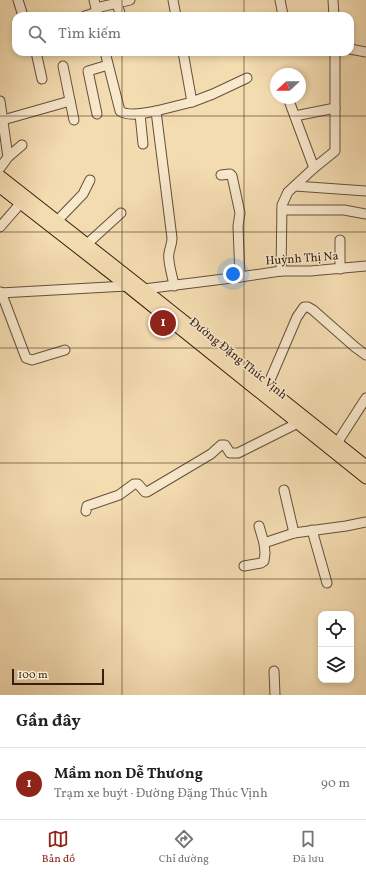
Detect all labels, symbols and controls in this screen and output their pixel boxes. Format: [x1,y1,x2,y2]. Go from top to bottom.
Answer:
search box [12,12,354,56]
icon: search [26,23,48,45]
text: Tìm kiếm [58,24,121,45]
north arrow [270,68,306,104]
street label: Huỳnh Thị Na [265,248,339,270]
your location [223,264,243,284]
pin: 1 [150,308,176,338]
street label: Đường Đặng Thúc Vịnh [186,314,290,404]
map controls [318,611,354,683]
button: locate [318,611,354,647]
button: layers [318,647,354,683]
scale bar [12,667,104,686]
text: 100 m [18,668,48,683]
text: Gần đây [16,710,81,733]
text: Mầm non Dễ Thương [54,764,203,785]
text: 1 [26,775,32,793]
text: 90 m [321,775,350,793]
text: Trạm xe buýt · Đường Đặng Thúc Vịnh [54,785,268,803]
tab: Bản đồ [42,828,75,867]
tab: Chỉ đường [159,828,209,867]
tab: Đã lưu [293,828,324,867]

